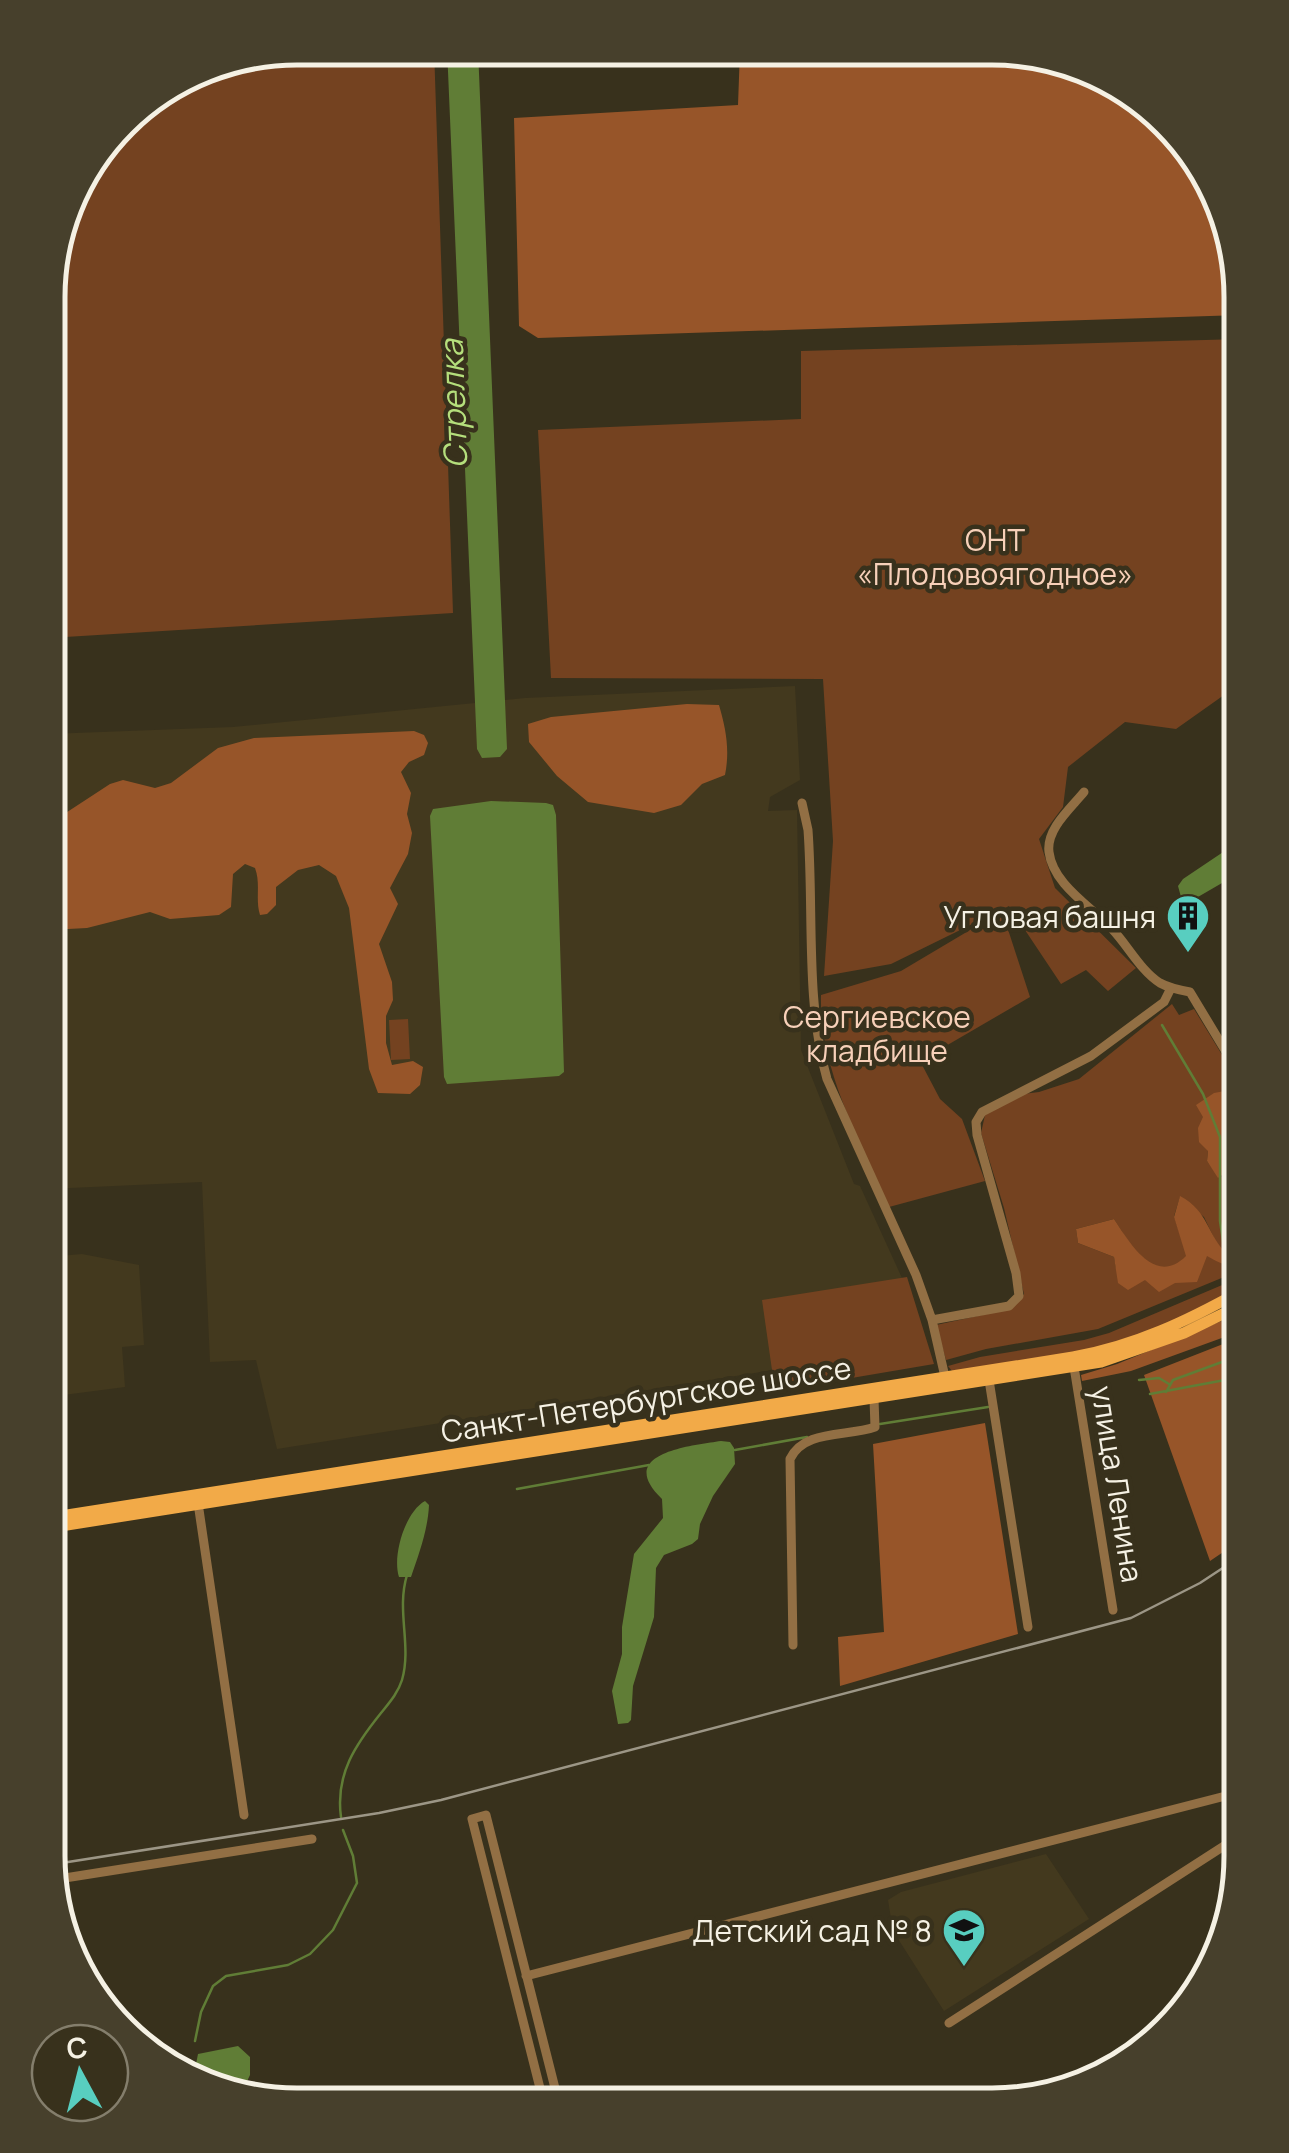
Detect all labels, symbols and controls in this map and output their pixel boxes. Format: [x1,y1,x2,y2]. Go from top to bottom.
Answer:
water label: Стрелка [429,337,477,469]
park label: ОНТ «Плодовоягодное» [857,519,1133,594]
building icon: Угловая башня [1165,893,1211,954]
place label: Угловая башня [943,896,1156,937]
park label: Сергиевское кладбище [783,996,971,1071]
street label: Санкт-Петербургское шоссе [438,1346,854,1452]
street label: улица Ленина [1082,1383,1154,1585]
school or university icon: Детский сад № 8 [941,1907,987,1968]
place label: Детский сад № 8 [692,1910,932,1951]
north arrow [30,2023,130,2123]
text: С [64,2027,89,2067]

